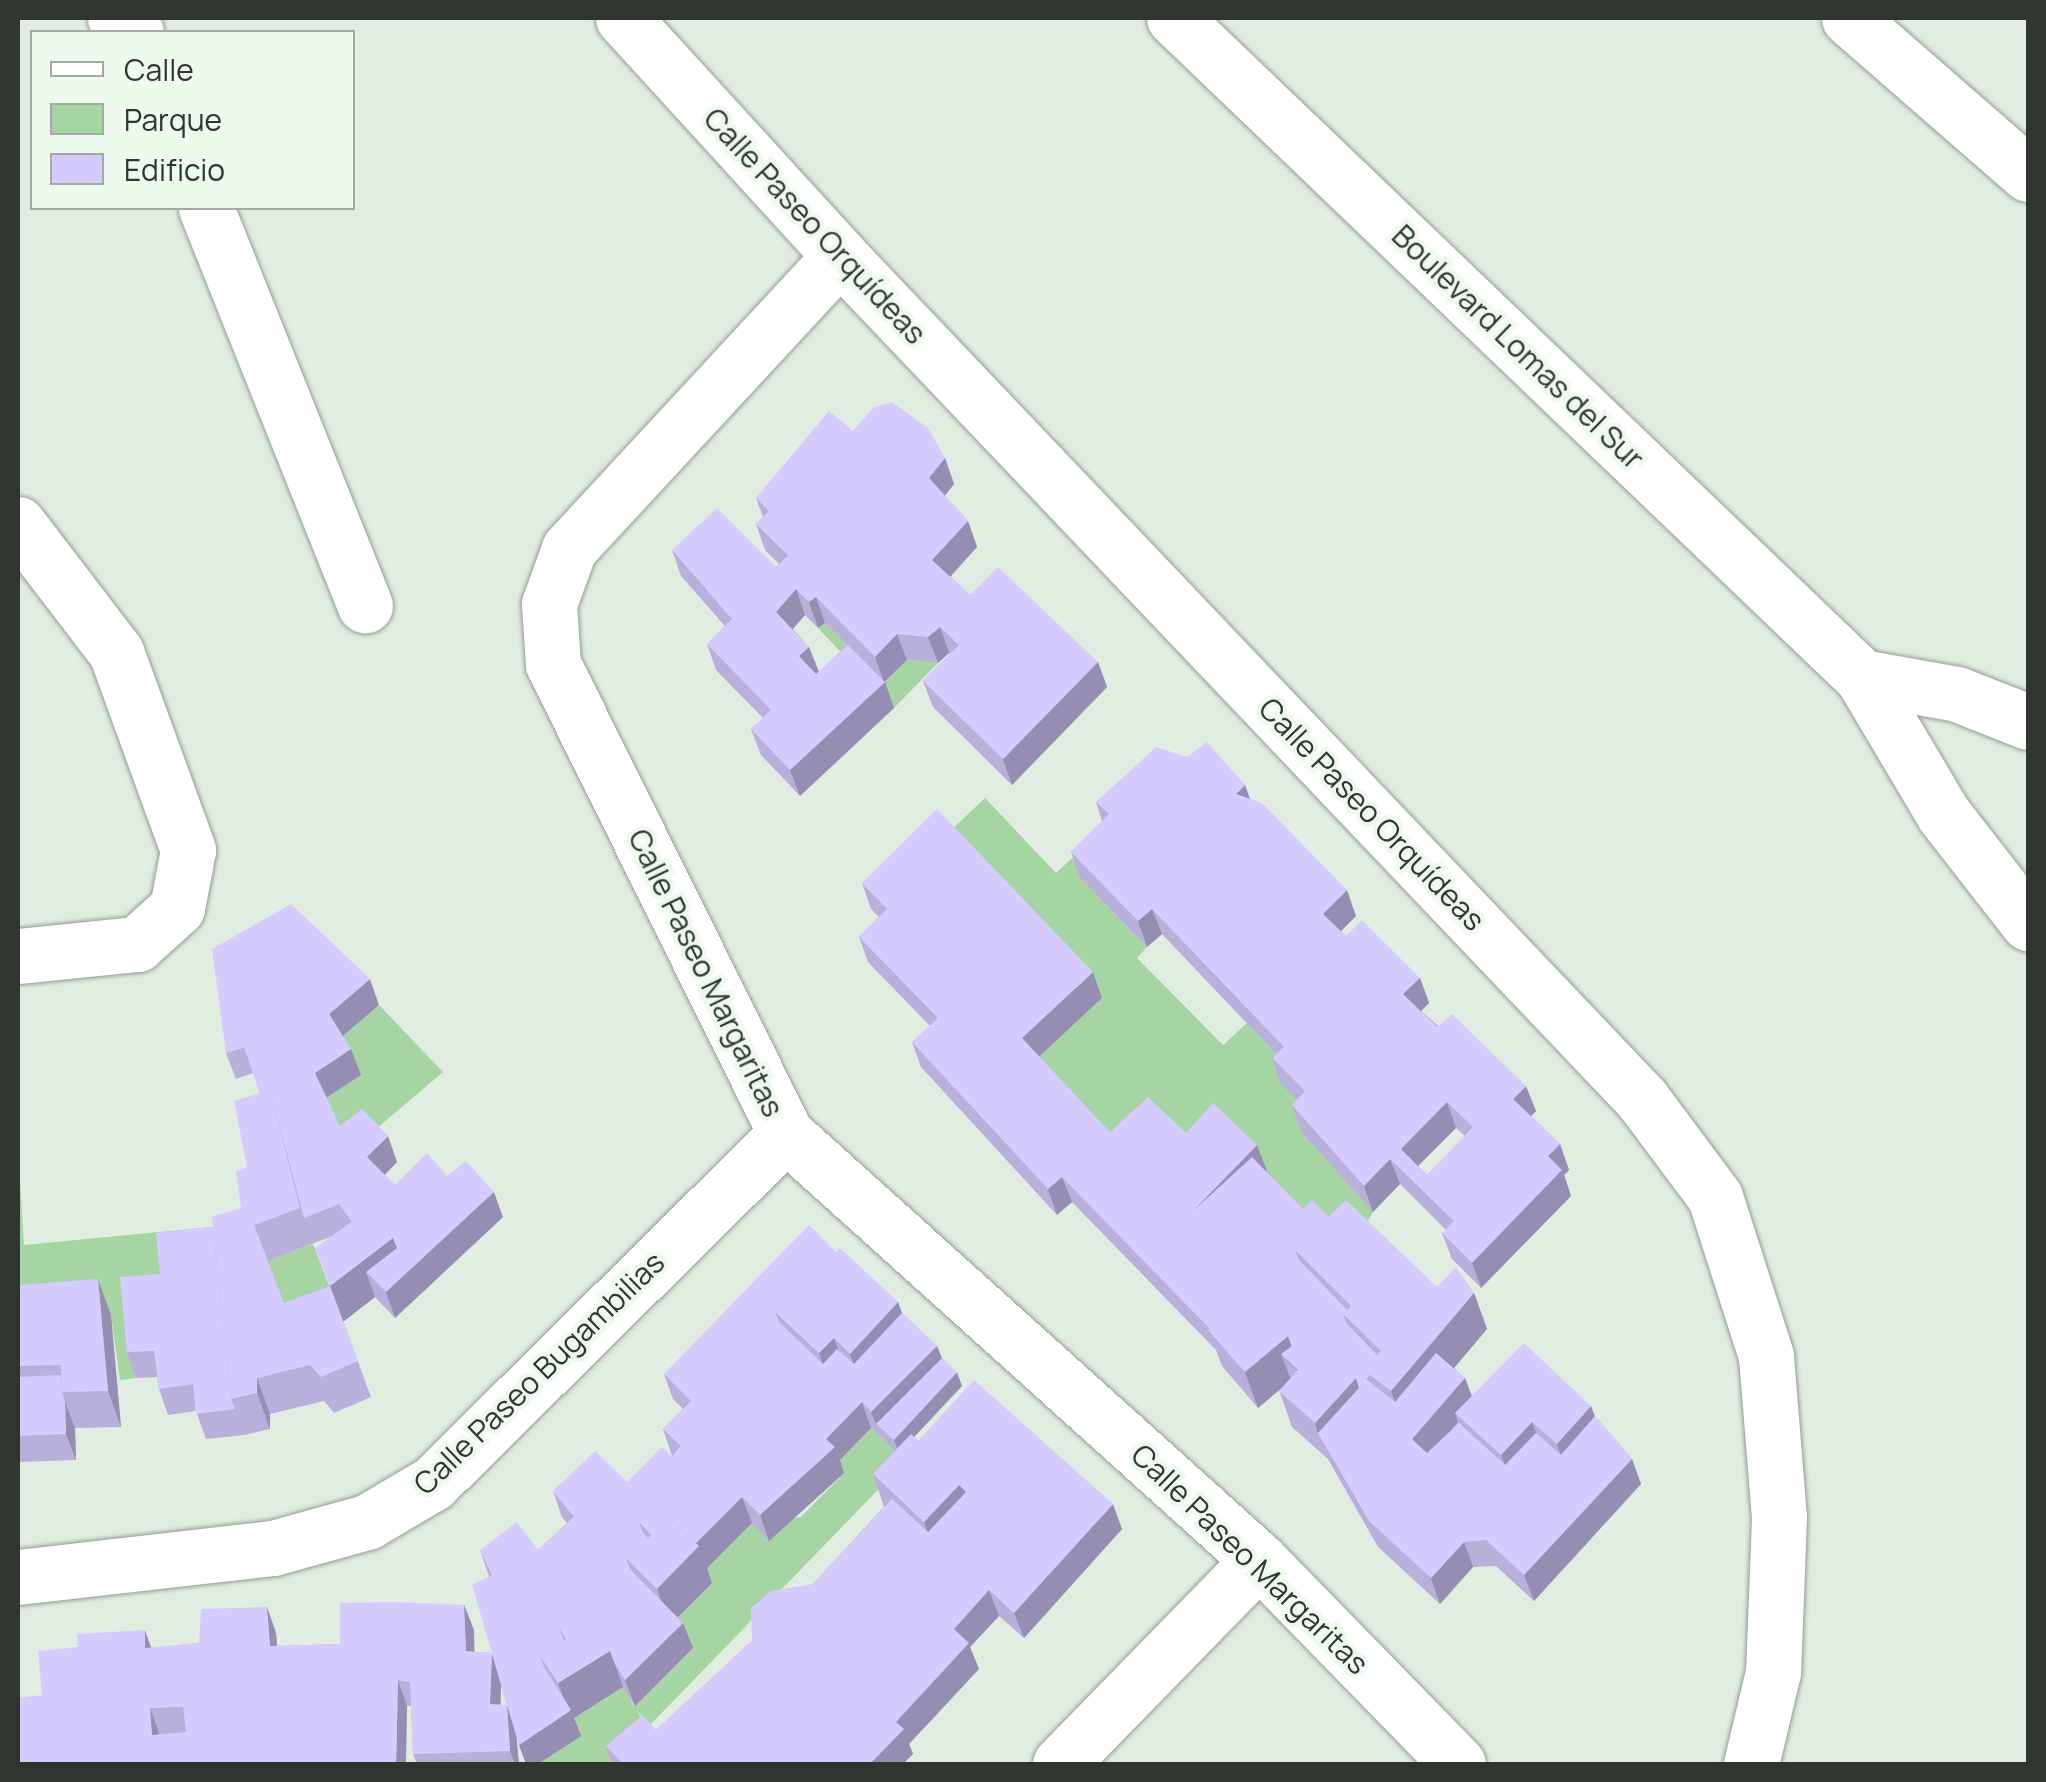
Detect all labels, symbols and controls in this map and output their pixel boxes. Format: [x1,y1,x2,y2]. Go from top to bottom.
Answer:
legend [30,30,355,210]
text: Calle [124,49,194,90]
text: Parque [124,99,222,140]
street label: Calle Paseo Orquídeas [696,101,934,351]
text: Edificio [124,149,225,190]
street label: Boulevard Lomas del Sur [1385,218,1651,476]
street label: Calle Paseo Orquídeas [1252,690,1492,938]
street label: Calle Paseo Margaritas [621,823,791,1123]
street label: Calle Paseo Bugambilias [406,1244,672,1502]
street label: Calle Paseo Margaritas [1124,1436,1376,1682]

